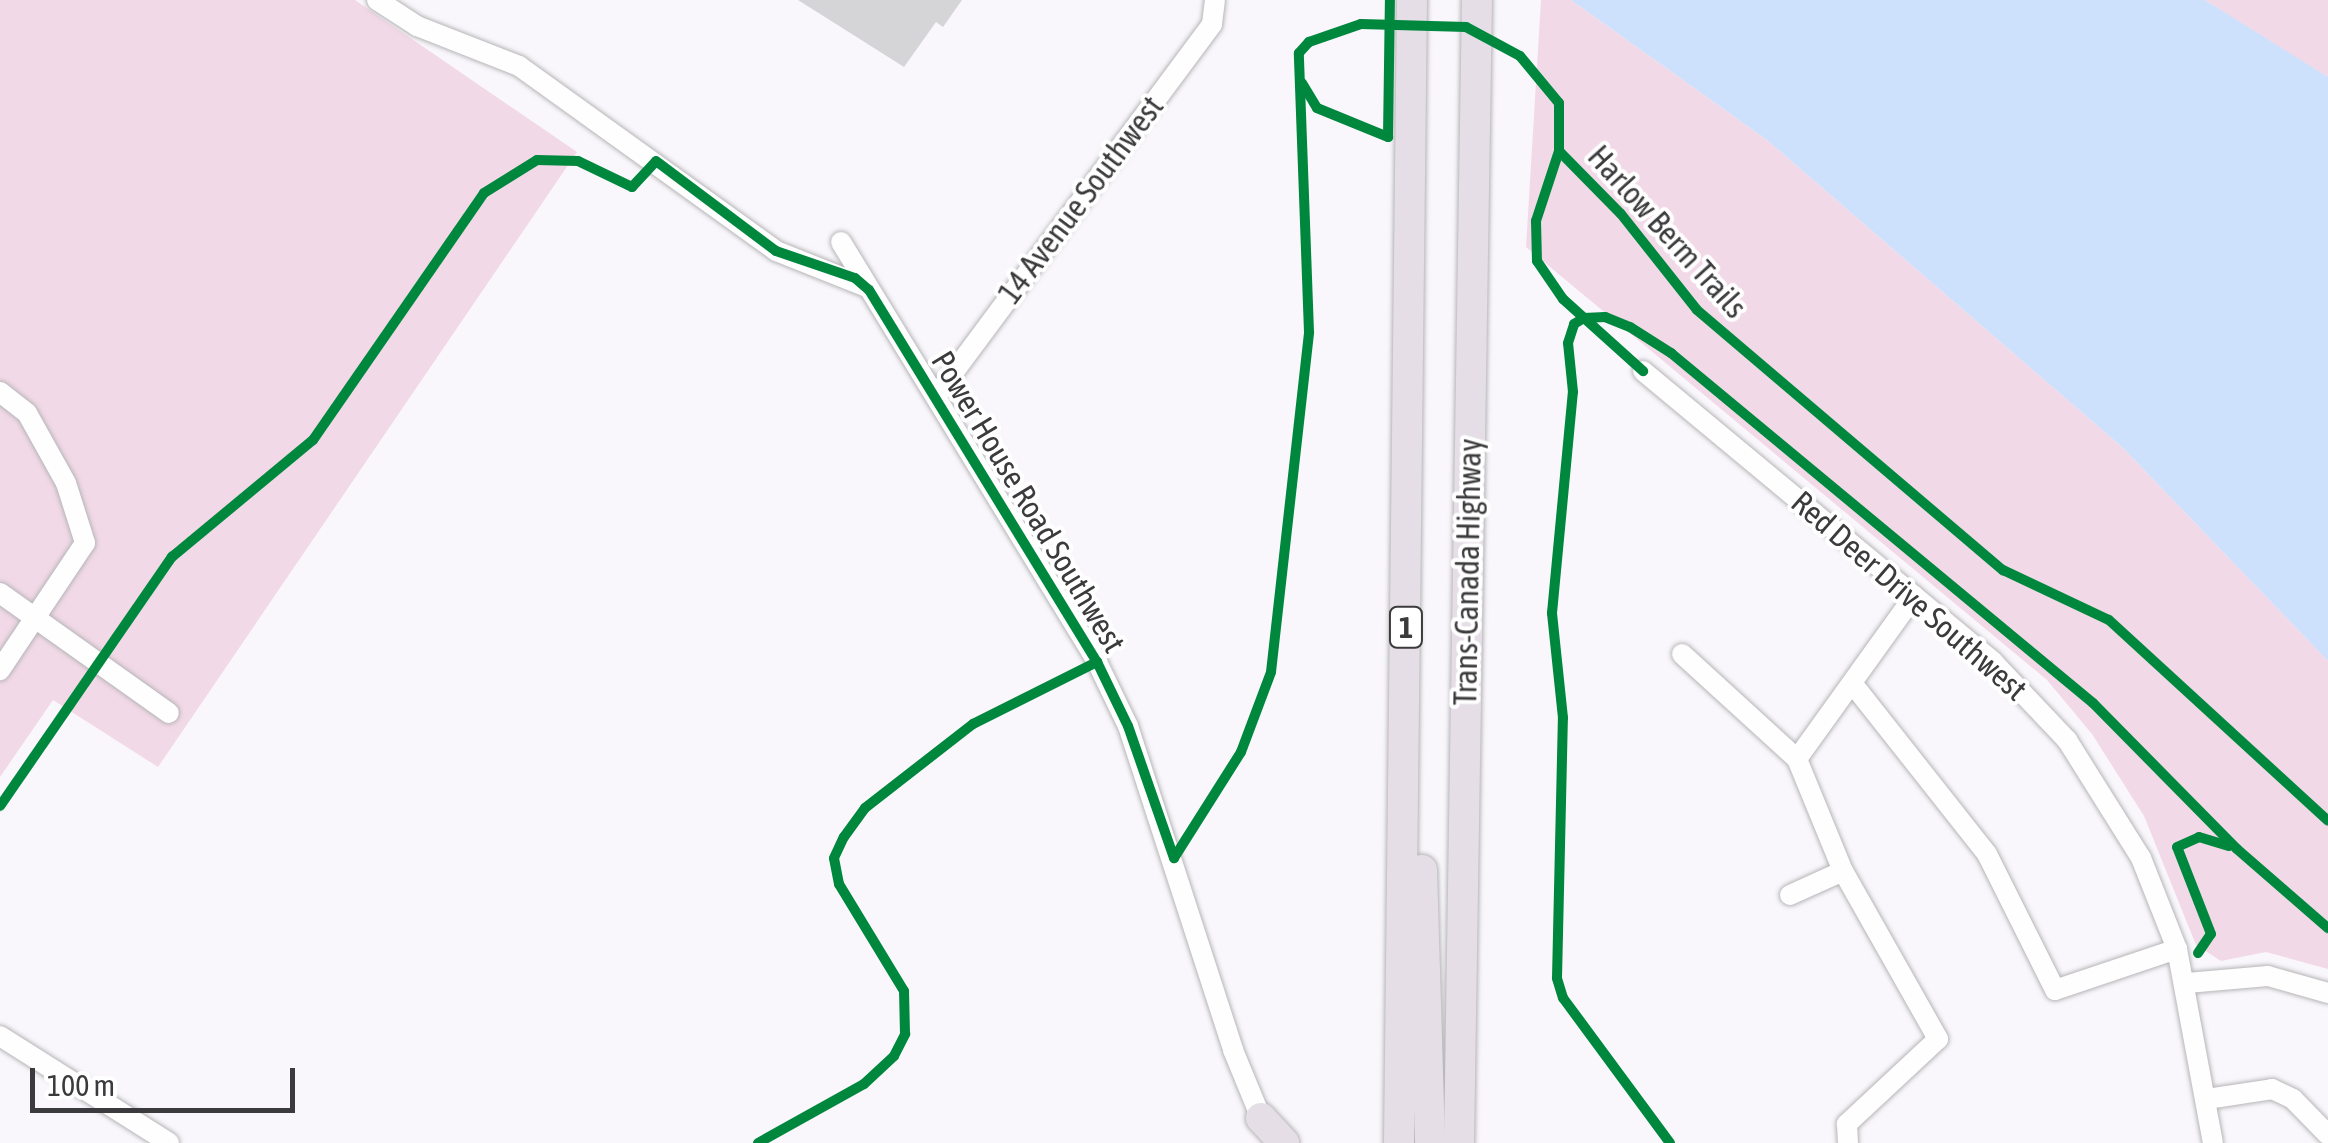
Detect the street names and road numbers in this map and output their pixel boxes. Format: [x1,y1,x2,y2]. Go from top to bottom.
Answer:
street label: 14 Avenue Southwest [990,89,1172,311]
street label: Harlow Berm Trails [1580,138,1754,326]
street label: Power House Road Southwest [923,344,1133,660]
street label: Trans-Canada Highway [1446,438,1490,706]
street label: Red Deer Drive Southwest [1783,483,2035,709]
road number: 1 [1388,602,1424,652]

